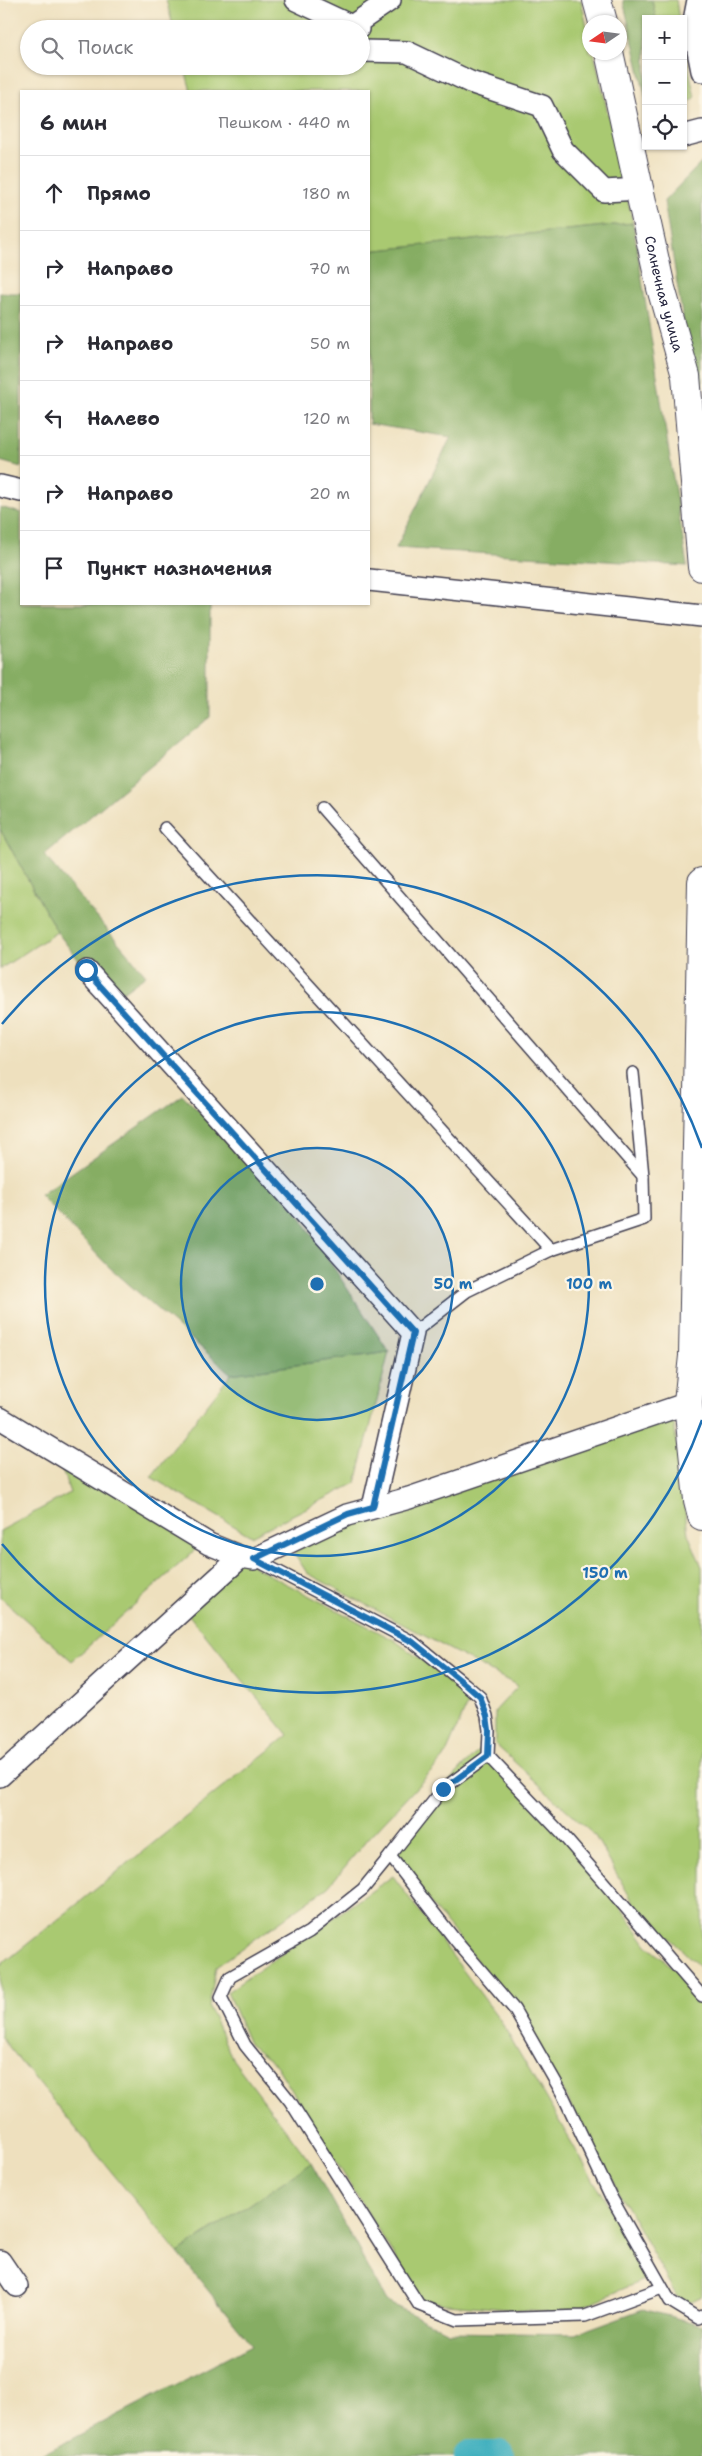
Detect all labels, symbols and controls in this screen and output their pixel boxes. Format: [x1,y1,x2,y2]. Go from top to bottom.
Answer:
north arrow [582,15,627,60]
map controls [642,15,687,150]
button: + [642,15,687,60]
search box [20,20,370,75]
icon: search [38,34,66,62]
text: Поиск [78,35,133,60]
button: − [642,60,687,105]
button: locate [642,105,687,150]
text: 6 мин [40,109,107,137]
text: Пешком · 440 m [218,112,350,133]
icon: ahead [40,179,68,207]
text: Прямо [87,181,151,206]
text: 180 m [302,183,350,204]
street label: Солнечная улица [641,234,688,354]
icon: right [40,254,68,282]
text: Направо [87,256,173,281]
text: 70 m [309,258,350,279]
icon: right [40,329,68,357]
text: Направо [87,331,173,356]
text: 50 m [310,333,350,354]
icon: left [40,404,68,432]
text: Налево [87,406,160,431]
text: 120 m [303,408,350,429]
icon: right [40,479,68,507]
text: Направо [87,481,173,506]
text: 20 m [309,483,350,504]
icon: arrive [40,554,68,582]
text: Пункт назначения [87,556,272,581]
route start [75,959,98,982]
text: 50 m [434,1274,473,1294]
text: 100 m [566,1274,612,1294]
centre of rings [308,1275,326,1293]
text: 150 m [582,1563,628,1583]
route end [432,1778,455,1801]

